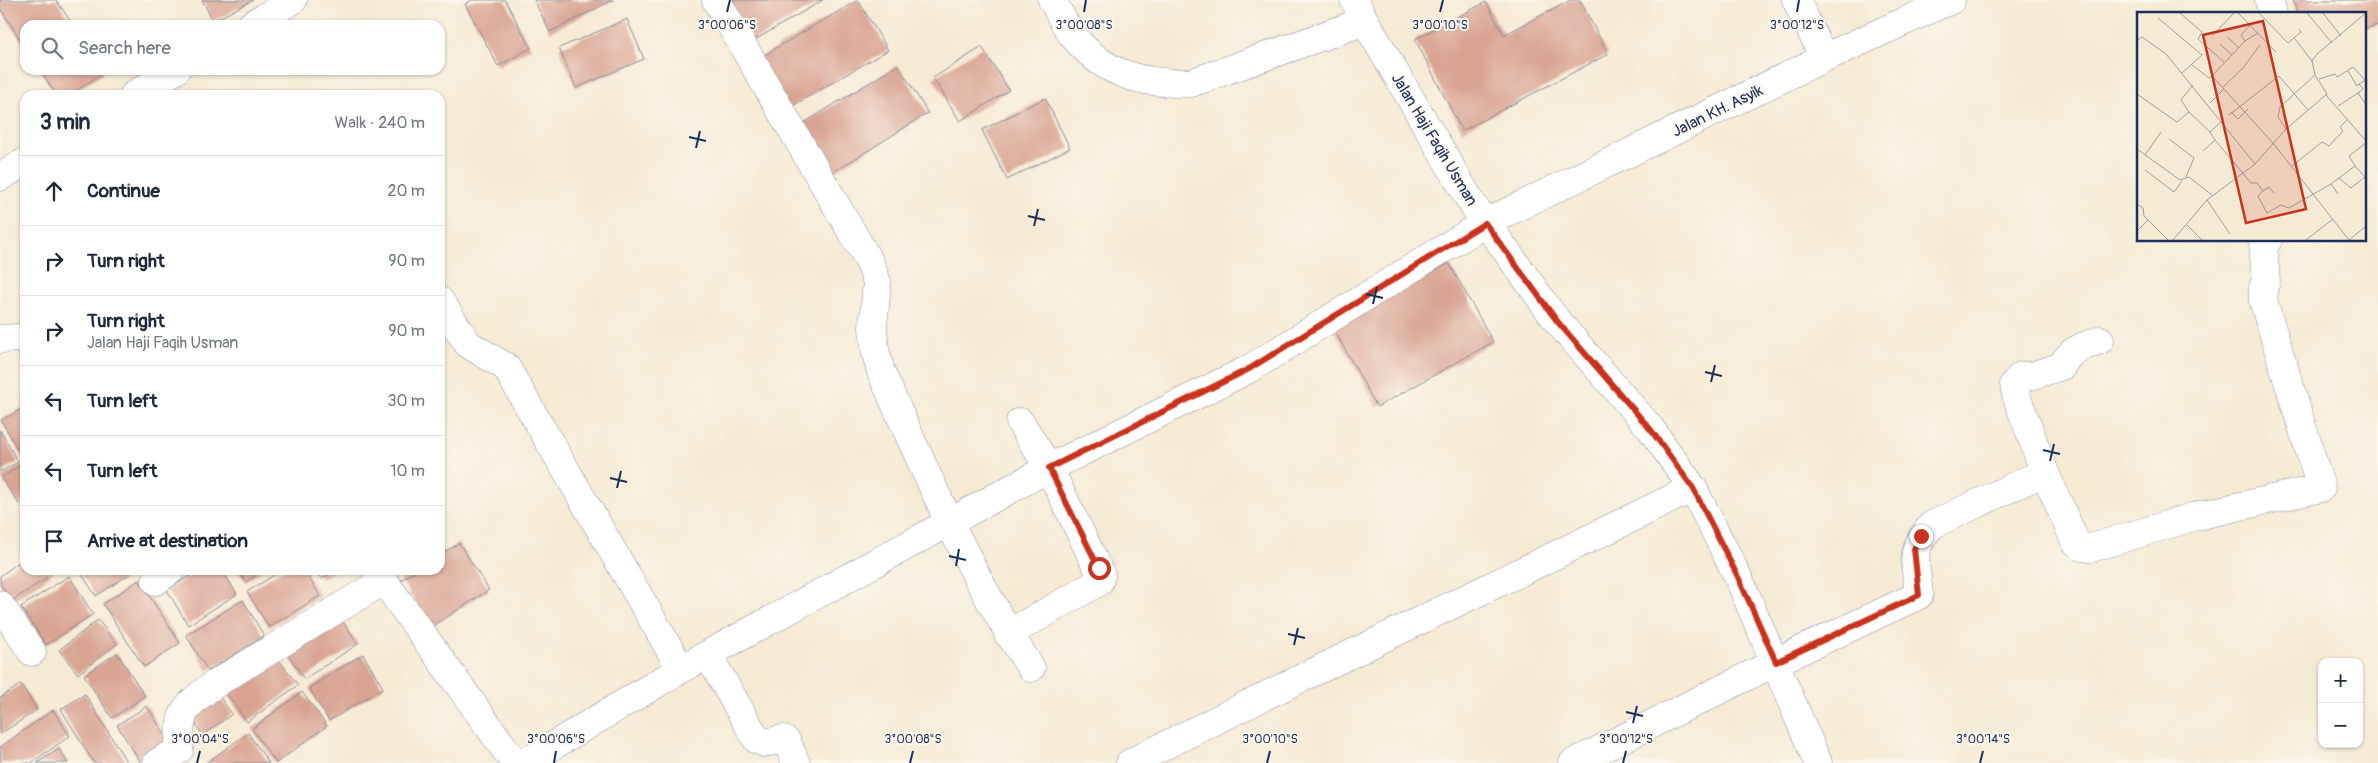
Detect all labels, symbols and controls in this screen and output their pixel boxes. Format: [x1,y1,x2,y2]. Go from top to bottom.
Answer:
inset map [2137,12,2366,241]
text: 3°00'06"S [698,18,756,33]
text: 3°00'08"S [1056,18,1112,33]
text: 3°00'10"S [1412,18,1468,33]
text: 3°00'12"S [1770,18,1824,33]
search box [20,20,445,75]
icon: search [38,34,66,62]
text: Search here [78,36,171,60]
street label: Jalan Haji Faqih Usman [1387,69,1482,210]
street label: Jalan KH. Asyik [1669,80,1766,141]
text: 3 min [40,109,90,136]
text: Walk · 240 m [334,113,425,133]
icon: ahead [40,177,68,205]
text: Continue [87,179,160,203]
text: 20 m [387,181,425,201]
icon: right [40,247,68,275]
text: Turn right [87,249,165,273]
text: 90 m [388,251,425,271]
text: Turn right [87,309,165,333]
icon: right [40,317,68,345]
text: 90 m [388,321,425,341]
text: Jalan Haji Faqih Usman [87,333,238,353]
icon: left [40,387,68,415]
text: Turn left [87,389,157,413]
text: 30 m [387,391,425,411]
icon: left [40,457,68,485]
text: Turn left [87,459,157,483]
text: 10 m [390,461,425,481]
route end [1910,525,1933,548]
icon: arrive [40,527,68,555]
text: Arrive at destination [87,529,248,553]
route start [1088,557,1111,580]
map controls [2318,658,2363,748]
button: + [2318,658,2363,703]
button: − [2318,703,2363,748]
text: 3°00'04"S [171,732,229,747]
text: 3°00'06"S [527,732,585,747]
text: 3°00'08"S [885,732,941,747]
text: 3°00'10"S [1242,732,1298,747]
text: 3°00'12"S [1599,732,1653,747]
text: 3°00'14"S [1956,732,2010,747]

